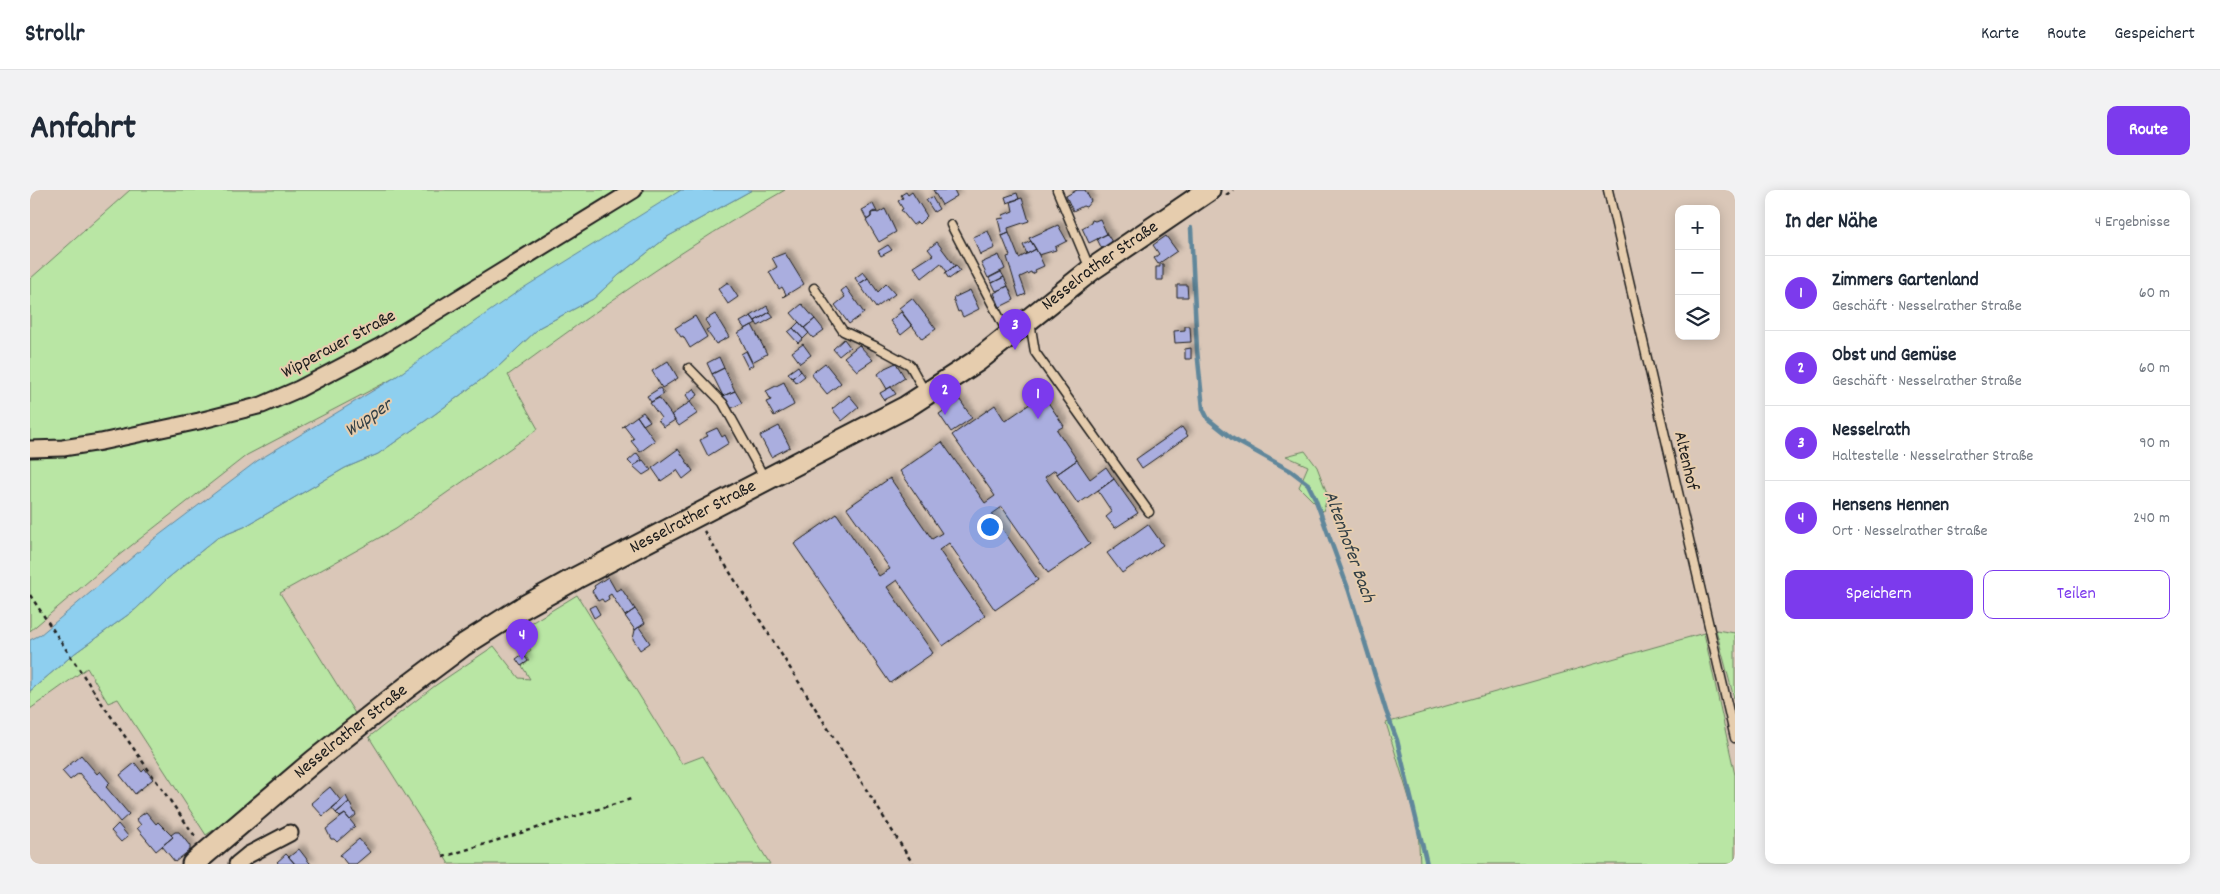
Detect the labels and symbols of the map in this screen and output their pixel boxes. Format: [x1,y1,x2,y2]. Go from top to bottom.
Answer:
street label: Nesselrather Straße [1036,215,1164,317]
street label: Wipperauer Straße [278,304,401,386]
pin: 3 [999,309,1031,350]
pin: 2 [929,374,961,415]
pin: 1 [1022,378,1054,419]
water label: Wupper [340,392,400,445]
street label: Altenhof [1666,429,1704,493]
street label: Nesselrather Straße [626,474,761,560]
water label: Altenhofer Bach [1315,487,1381,608]
your location [977,514,1003,540]
pin: 4 [506,619,538,660]
street label: Nesselrather Straße [289,679,413,785]

